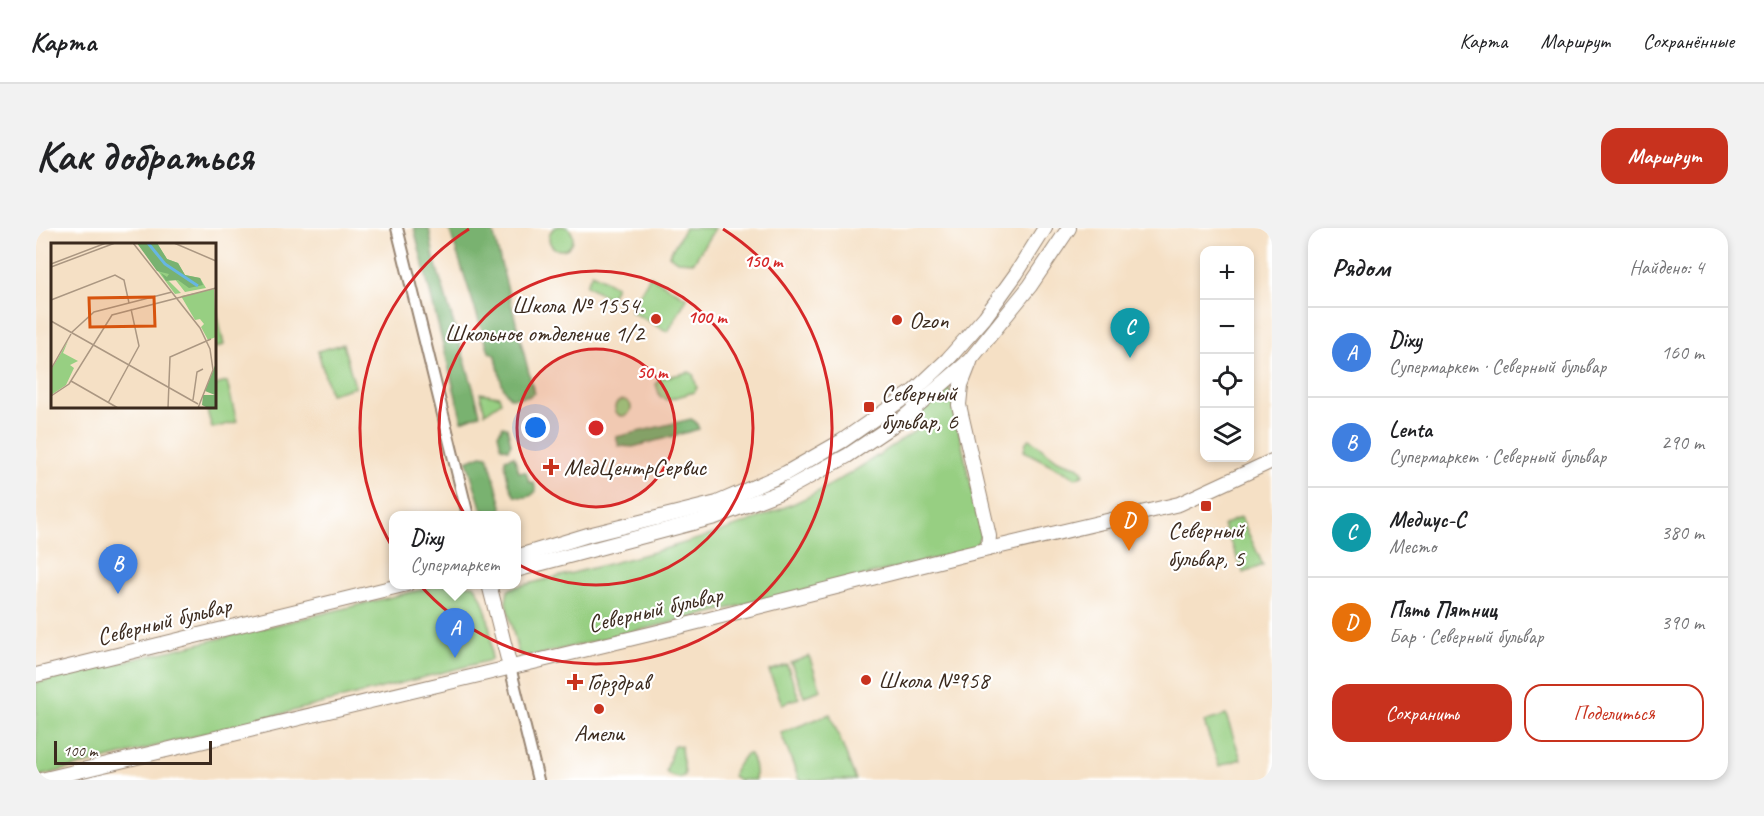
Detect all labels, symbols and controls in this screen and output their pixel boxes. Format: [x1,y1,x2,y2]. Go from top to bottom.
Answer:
text: Карта [30,24,97,59]
text: Карта [1459,28,1508,54]
text: Маршрут [1541,28,1610,54]
text: Сохранённые [1643,28,1734,54]
button: Маршрут [1601,128,1728,184]
text: Как добраться [36,130,253,183]
inset map [51,243,216,408]
map controls [1200,246,1254,462]
button: + [1200,246,1254,300]
text: 150 m [744,250,784,272]
text: Рядом [1332,251,1390,284]
text: Найдено: 4 [1629,255,1704,280]
place label: Школа № 1554. Школьное отделение 1/2 [445,290,646,348]
button: − [1200,300,1254,354]
place label: Ozon [909,305,949,335]
text: 100 m [688,306,728,328]
pin: C [1110,308,1150,358]
marker: Школа № 1554. Школьное отделение 1/2 [649,312,663,326]
marker: Ozon [890,313,904,327]
text: Dixy [1389,326,1422,354]
text: A [1346,340,1357,365]
text: 160 m [1661,340,1704,365]
button: locate [1200,354,1254,408]
text: Супермаркет · Северный бульвар [1389,354,1606,379]
text: 50 m [637,361,669,383]
place label: Северный бульвар, 6 [881,378,959,436]
marker: Северный бульвар, 6 [862,400,876,414]
button: layers [1200,408,1254,462]
your location [521,413,550,442]
text: Lenta [1389,416,1432,444]
centre of rings [586,418,606,438]
text: B [1346,430,1357,455]
text: 290 m [1661,430,1704,455]
text: Супермаркет · Северный бульвар [1389,444,1606,469]
place label: МедЦентрСервис [564,452,707,482]
marker: МедЦентрСервис [542,458,560,476]
marker: Северный бульвар, 5 [1199,499,1213,513]
pin: D [1110,502,1148,551]
text: Медиус-С [1389,506,1466,534]
popup [389,511,521,589]
place label: Северный бульвар, 5 [1168,515,1246,573]
text: C [1347,520,1356,545]
text: 380 m [1661,520,1704,545]
text: Dixy [410,524,443,552]
text: Место [1389,534,1436,559]
pin: B [98,544,137,594]
text: Супермаркет [410,552,500,577]
street label: Северный бульвар [585,579,727,639]
street label: Северный бульвар [94,589,236,652]
text: Пять Пятниц [1389,596,1497,624]
pin: A [436,608,474,658]
text: D [1346,610,1357,635]
text: 390 m [1661,610,1704,635]
text: Бар · Северный бульвар [1389,624,1543,649]
place label: Школа №958 [878,665,991,695]
place label: Горздрав [587,667,654,697]
marker: Школа №958 [859,673,873,687]
marker: Горздрав [568,675,582,689]
button: Сохранить [1332,684,1512,742]
button: Поделиться [1524,684,1704,742]
marker: Амели [592,702,606,716]
place label: Амели [574,718,625,748]
scale bar [54,738,212,766]
text: 100 m [63,741,97,761]

